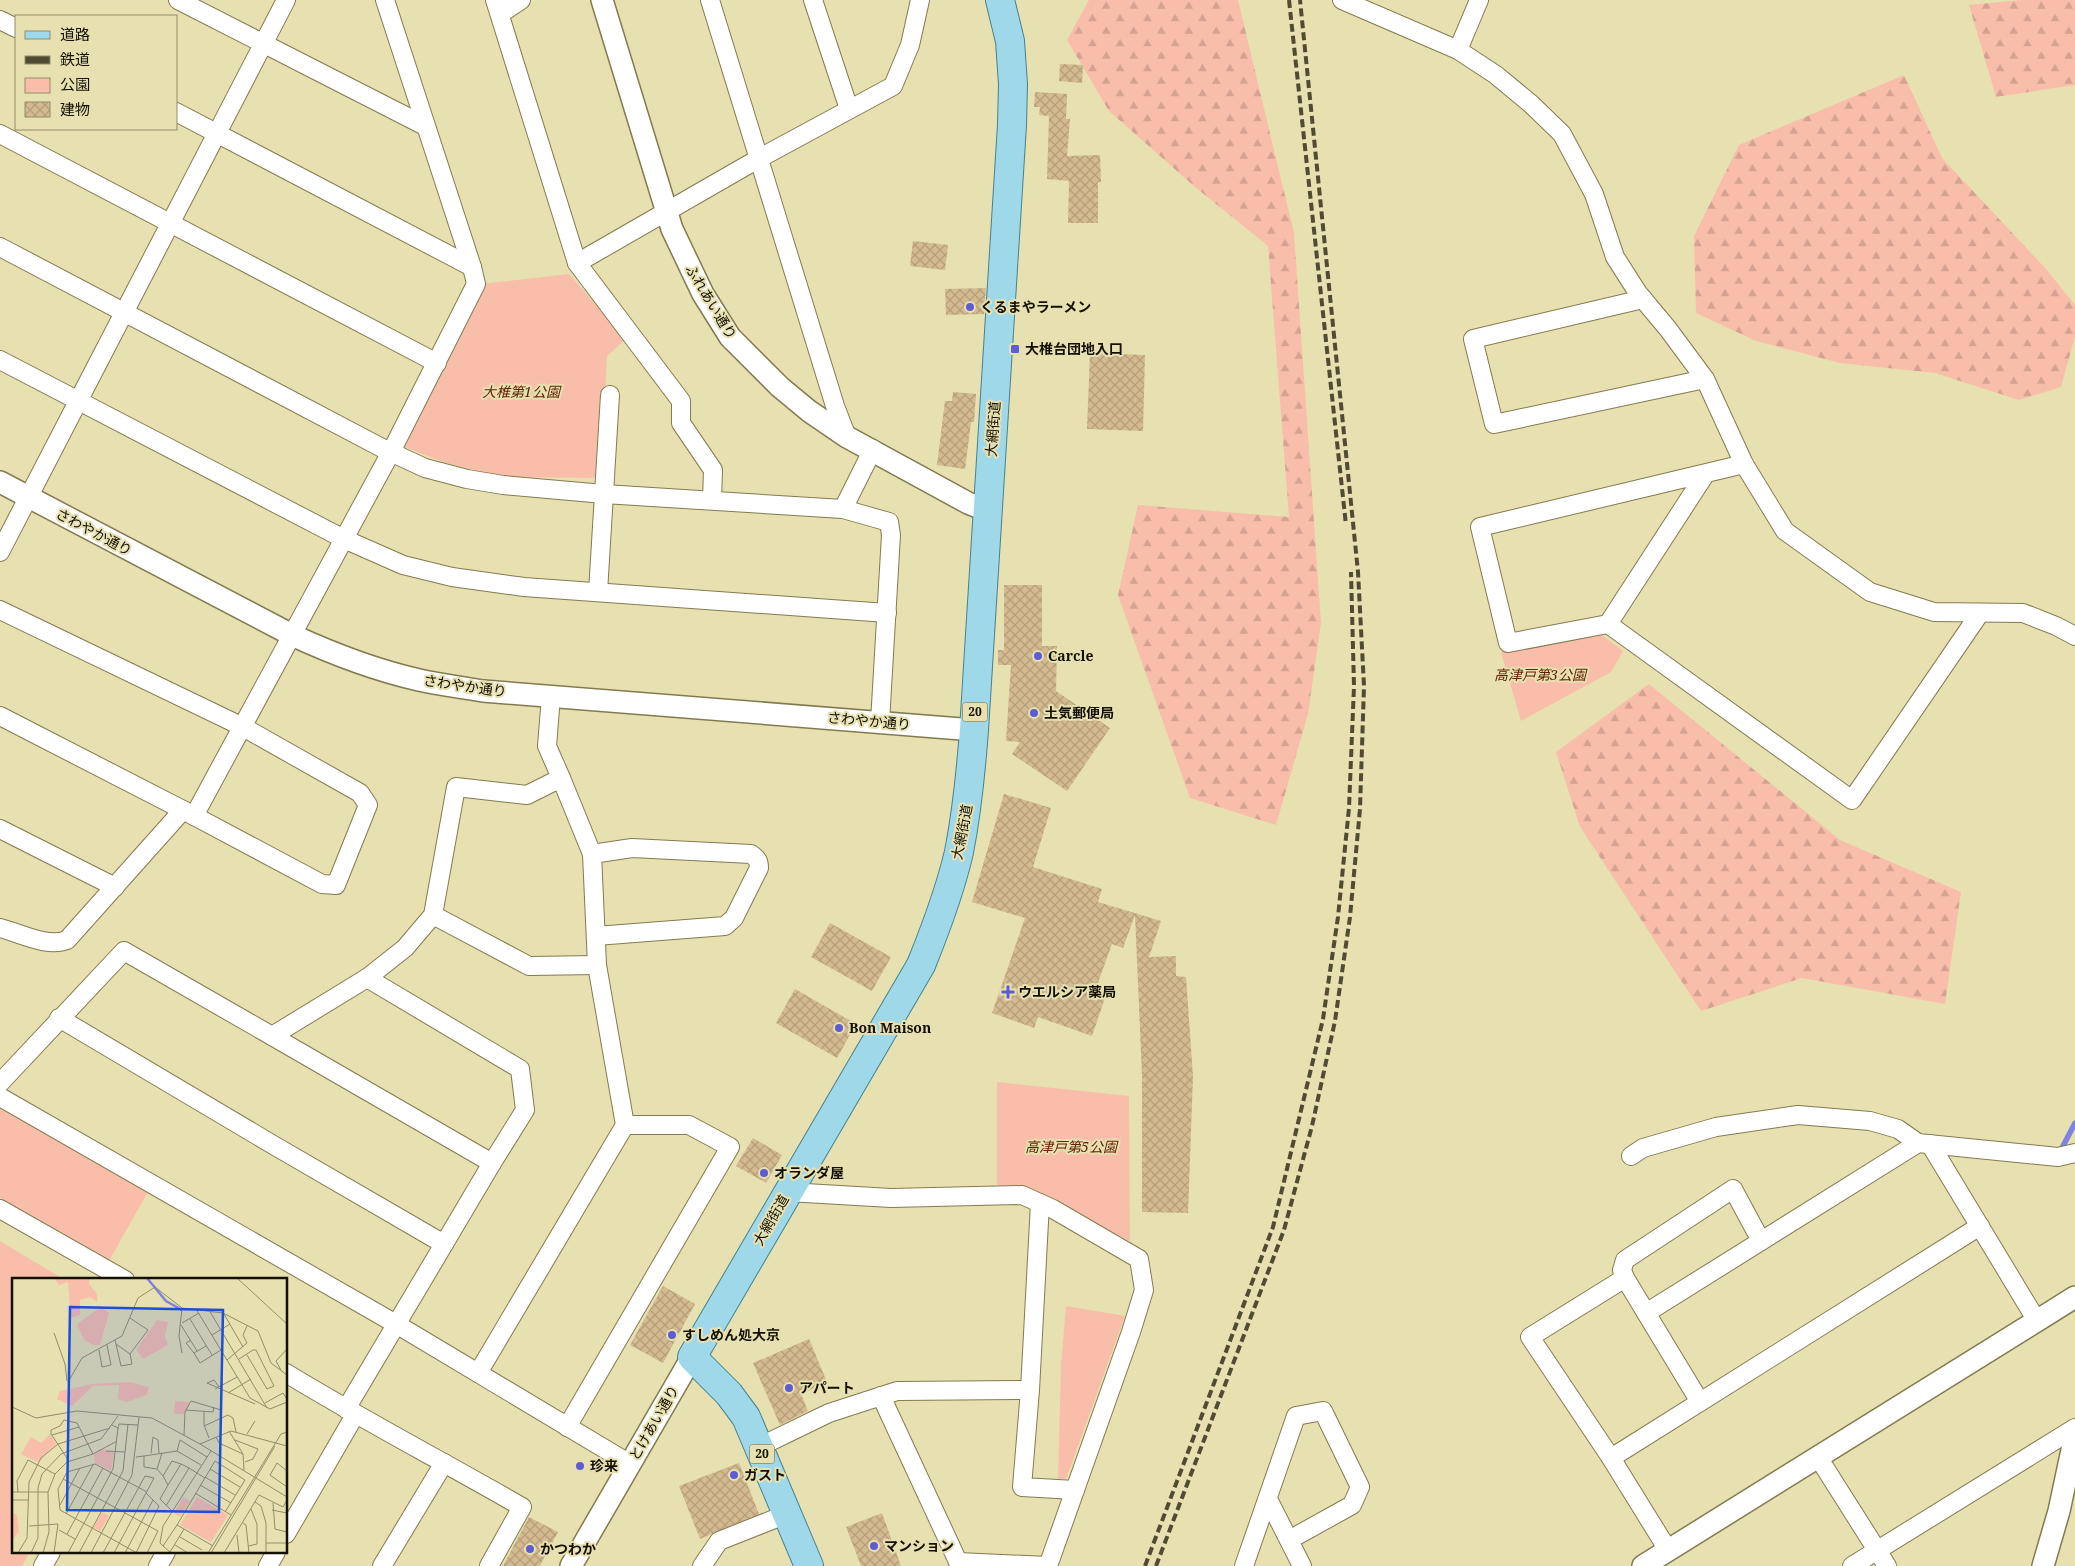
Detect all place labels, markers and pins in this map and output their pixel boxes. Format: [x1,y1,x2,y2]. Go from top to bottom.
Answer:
place label: くるまやラーメン [980,297,1091,316]
marker: くるまやラーメン [964,301,976,313]
place label: 大椎台団地入口 [1025,339,1123,358]
marker: 大椎台団地入口 [1009,343,1021,355]
place label: Carcle [1048,646,1093,665]
marker: Carcle [1032,650,1044,662]
place label: 土気郵便局 [1044,703,1114,722]
marker: 土気郵便局 [1028,707,1040,719]
place label: ウエルシア薬局 [1018,982,1116,1001]
marker: ウエルシア薬局 [1002,986,1014,998]
place label: Bon Maison [849,1018,931,1037]
marker: Bon Maison [833,1022,845,1034]
place label: オランダ屋 [774,1163,844,1182]
marker: オランダ屋 [758,1167,770,1179]
place label: すしめん処大京 [682,1325,780,1344]
marker: すしめん処大京 [666,1329,678,1341]
place label: アパート [799,1378,855,1397]
marker: アパート [783,1382,795,1394]
place label: 珍来 [590,1456,618,1475]
marker: 珍来 [574,1460,586,1472]
place label: ガスト [744,1465,786,1484]
marker: ガスト [728,1469,740,1481]
place label: マンション [884,1536,954,1555]
place label: かつわか [540,1539,596,1558]
marker: マンション [868,1540,880,1552]
marker: かつわか [524,1543,536,1555]

